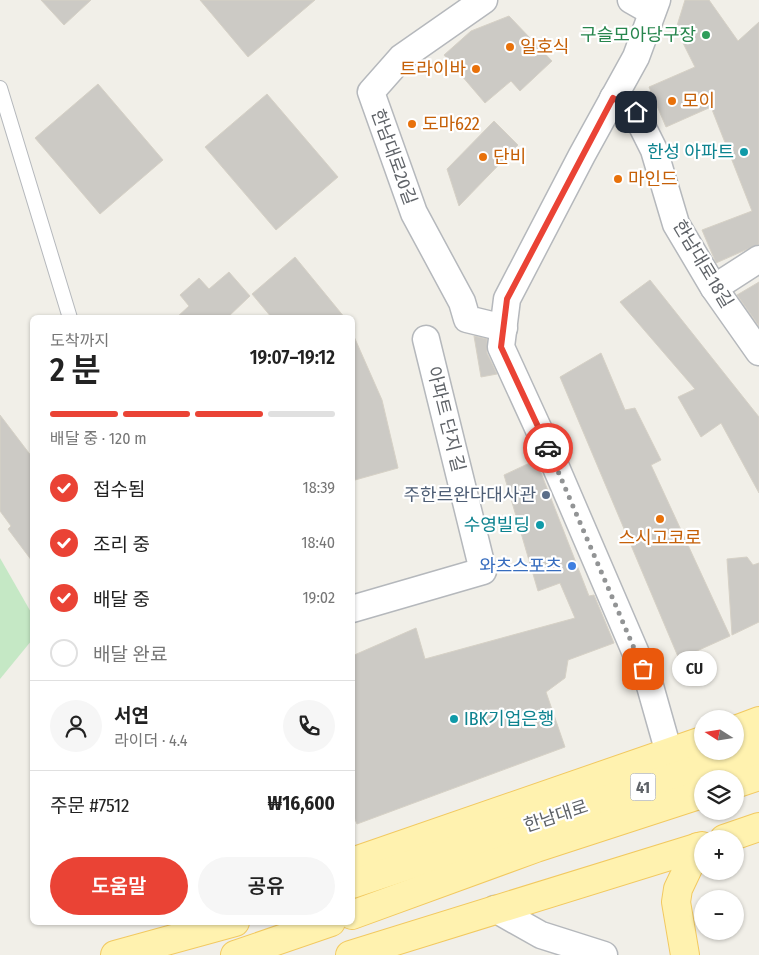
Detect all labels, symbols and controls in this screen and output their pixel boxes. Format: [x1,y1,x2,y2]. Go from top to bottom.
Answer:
place label: 구슬모아당구장 [580,24,696,46]
marker: 구슬모아당구장 [700,29,712,41]
place label: 일호식 [520,36,570,58]
marker: 일호식 [504,41,516,53]
place label: 트라이바 [400,58,466,80]
marker: 트라이바 [470,63,482,75]
place label: 모이 [682,90,715,112]
pin [615,91,657,133]
marker: 모이 [666,95,678,107]
icon: home [622,98,650,126]
street label: 한남대로20길 [367,106,421,208]
place label: 도마622 [422,113,480,135]
marker: 도마622 [406,118,418,130]
place label: 한성 아파트 [647,141,734,163]
place label: 단비 [493,146,526,168]
marker: 한성 아파트 [738,146,750,158]
marker: 단비 [477,151,489,163]
place label: 마인드 [628,168,678,190]
marker: 마인드 [612,173,624,185]
street label: 한남대로18길 [668,216,738,312]
text: 도착까지 [50,331,109,350]
text: 19:07–19:12 [250,346,335,369]
text: 2 분 [50,351,101,389]
street label: 아파트 단지 길 [422,364,470,474]
courier [523,423,573,473]
text: 배달 중 · 120 m [50,429,147,448]
icon: car [534,434,562,462]
icon: check [50,474,78,502]
text: 접수됨 [93,478,145,501]
text: 18:39 [302,478,335,497]
place label: 주한르완다대사관 [404,484,536,506]
marker: 주한르완다대사관 [540,489,552,501]
marker: 스시고코로 [654,513,666,525]
place label: 수영빌딩 [464,514,530,536]
marker: 수영빌딩 [534,519,546,531]
place label: 스시고코로 [619,527,701,549]
icon: check [50,529,78,557]
text: 조리 중 [93,533,150,556]
text: 18:40 [301,533,335,552]
place label: 와츠스포츠 [479,555,562,577]
marker: 와츠스포츠 [566,560,578,572]
icon: check [50,584,78,612]
text: 배달 중 [93,588,150,611]
text: 19:02 [302,588,335,607]
text: 배달 완료 [93,643,167,666]
pin [622,648,664,690]
callout: CU [673,652,718,686]
icon: bag [629,655,657,683]
text: CU [686,659,703,678]
button: person [50,700,102,752]
button: phone [283,700,335,752]
text: 서연 [114,704,149,727]
place label: IBK기업은행 [464,708,554,730]
north arrow [694,710,744,760]
map controls [694,710,744,940]
marker: IBK기업은행 [448,713,460,725]
text: 라이더 · 4.4 [114,731,187,750]
button: layers [694,770,744,820]
road number: 41 [630,774,656,800]
text: ₩16,600 [268,792,335,815]
text: 주문 #7512 [50,794,129,817]
street label: 한남대로 [521,795,591,837]
button: + [694,830,744,880]
button: 도움말 [50,857,188,915]
button: 공유 [198,857,335,915]
button: − [694,890,744,940]

